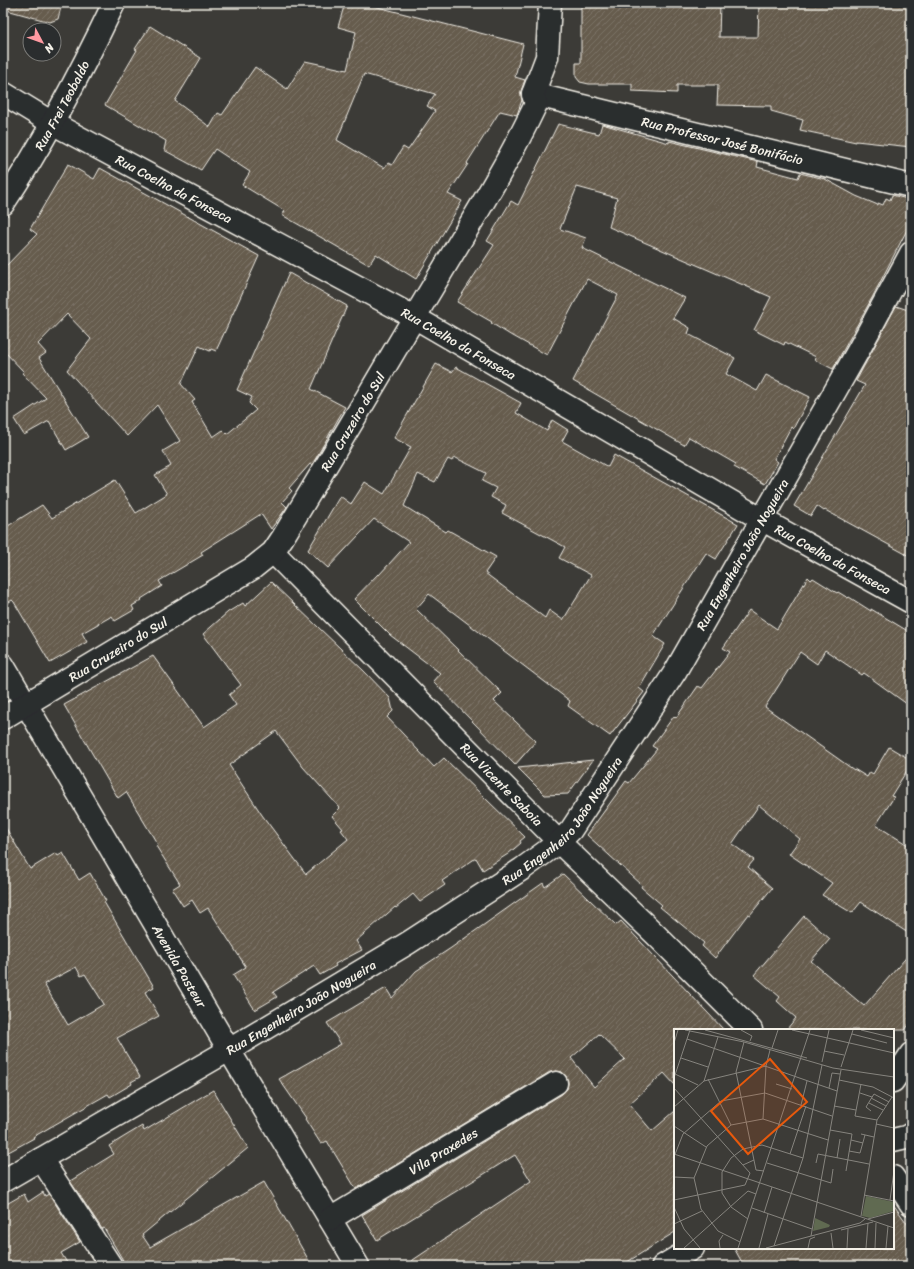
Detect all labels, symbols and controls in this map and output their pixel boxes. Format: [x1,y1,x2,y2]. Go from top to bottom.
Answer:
north arrow [22,22,62,62]
text: N [39,38,59,58]
street label: Rua Frei Teobaldo [28,56,96,155]
street label: Rua Professor José Bonifácio [639,110,806,171]
street label: Rua Coelho da Fonseca [111,148,237,230]
street label: Rua Coelho da Fonseca [397,301,521,386]
street label: Rua Cruzeiro do Sul [314,367,392,476]
street label: Rua Engenheiro João Nogueira [690,474,795,635]
street label: Rua Coelho da Fonseca [770,518,896,601]
street label: Rua Cruzeiro do Sul [64,611,173,688]
street label: Rua Vicente Saboia [455,737,549,832]
street label: Rua Engenheiro João Nogueira [497,751,629,891]
street label: Avenida Pasteur [145,919,213,1013]
street label: Rua Engenheiro João Nogueira [222,953,381,1061]
inset map [674,1029,894,1249]
street label: Vila Praxedes [404,1122,482,1181]

